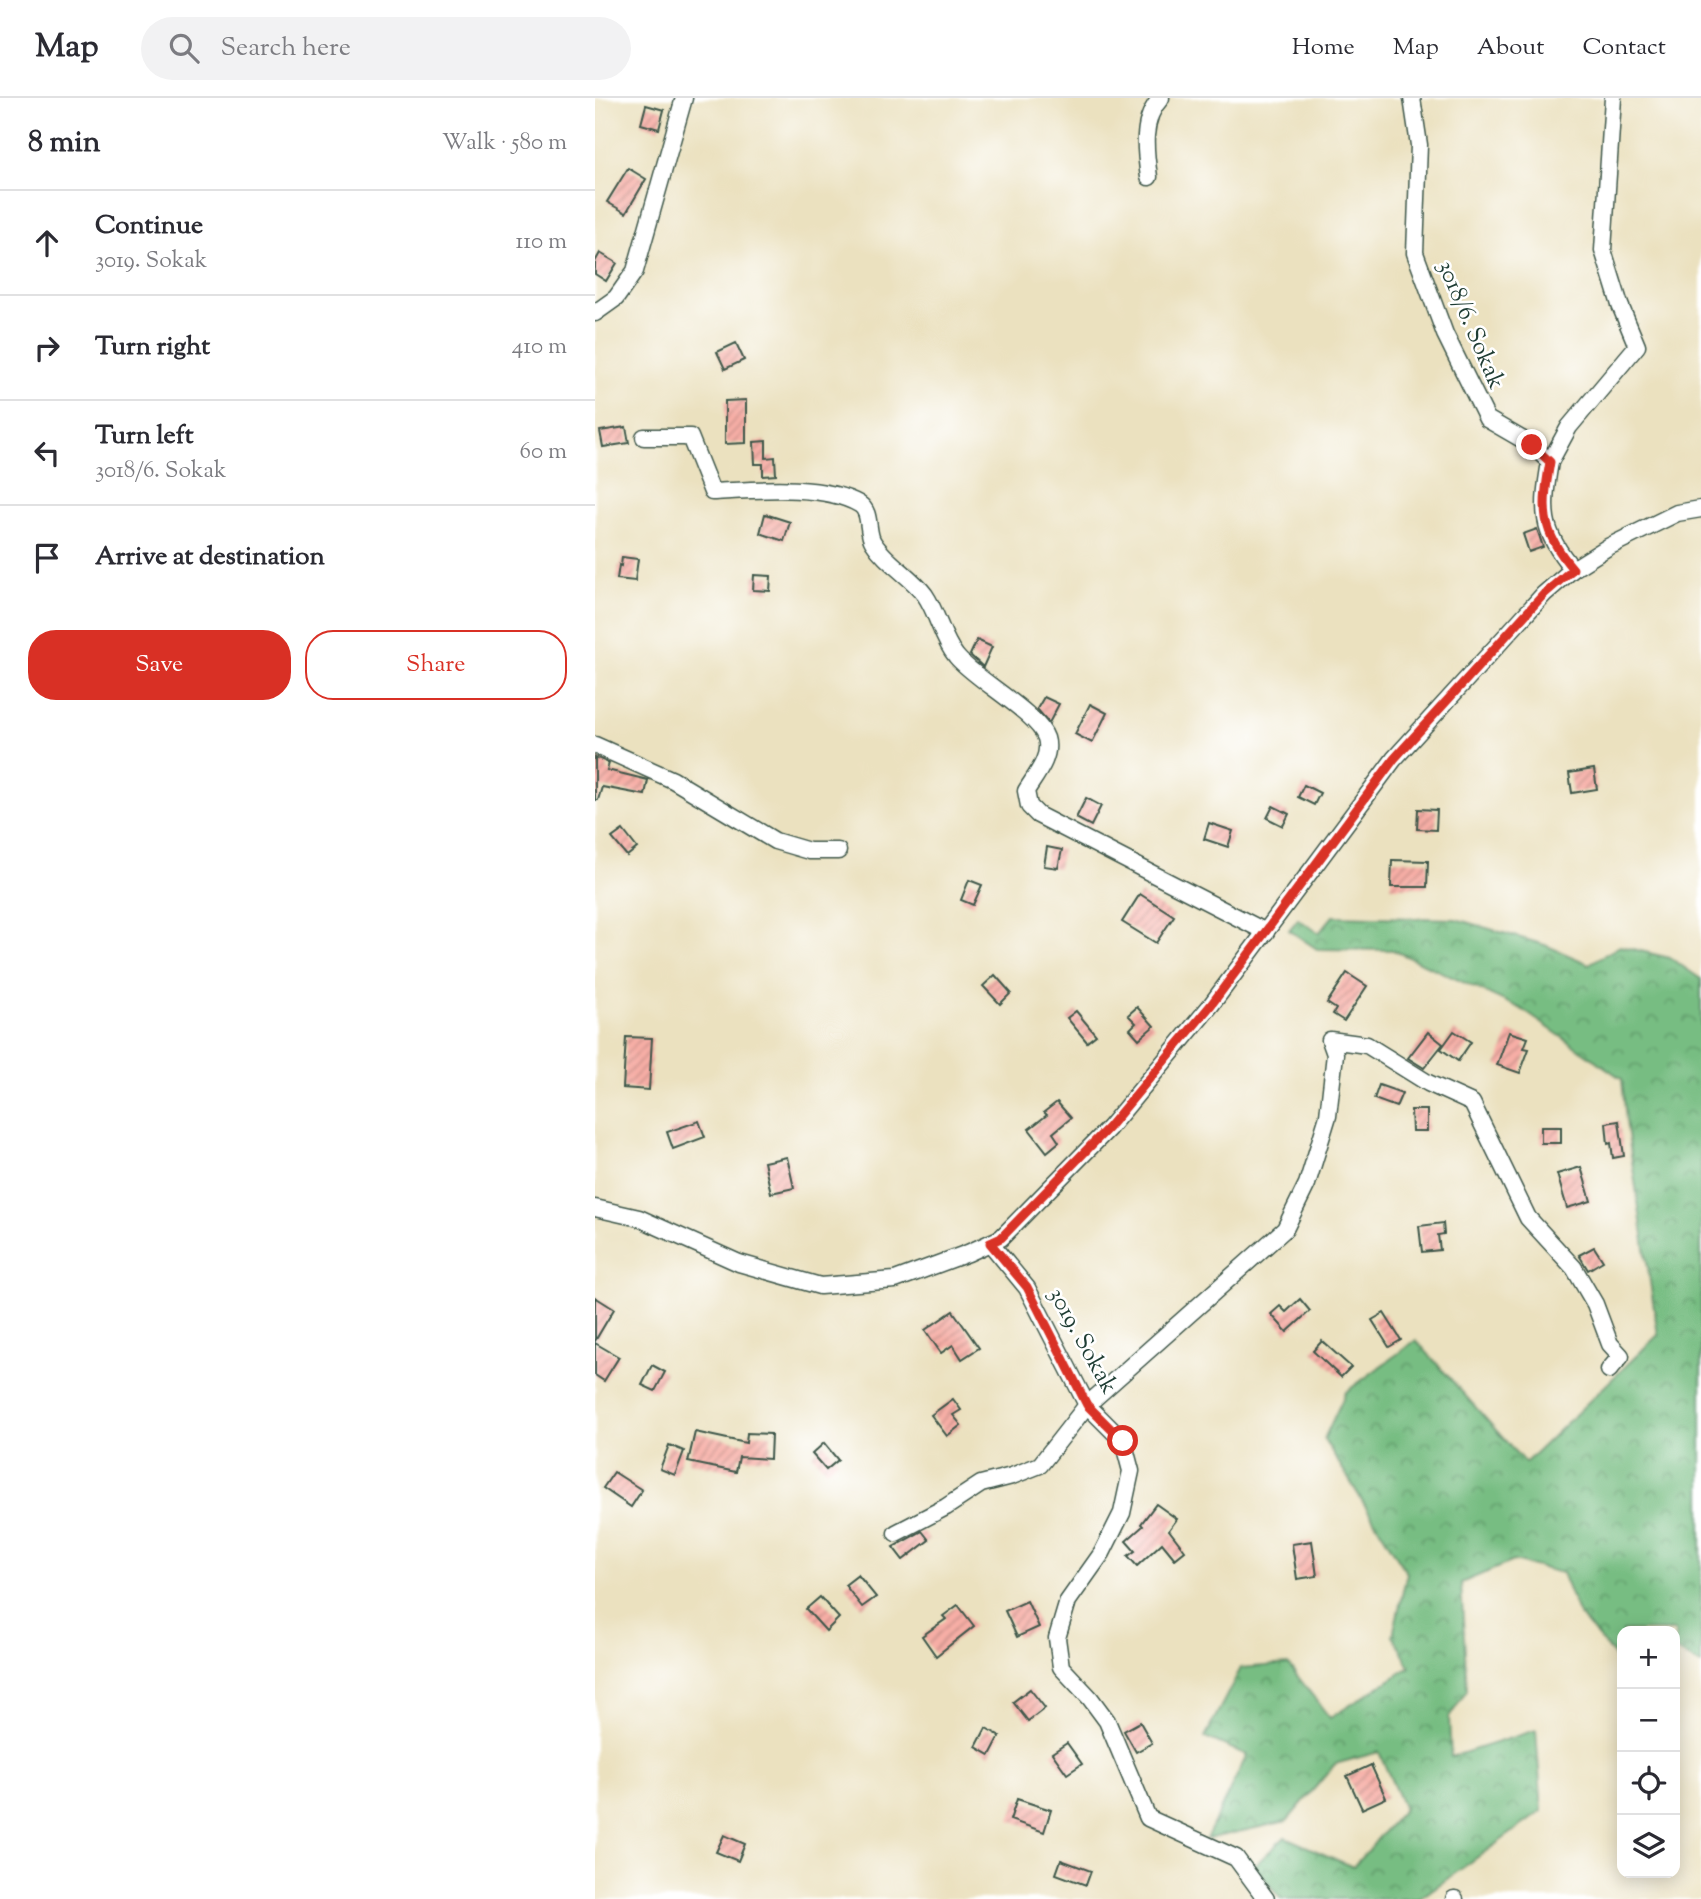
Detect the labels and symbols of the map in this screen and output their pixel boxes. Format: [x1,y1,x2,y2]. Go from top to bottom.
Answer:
street label: 3018/6. Sokak [1428,255,1512,395]
route end [1516,429,1547,460]
street label: 3019. Sokak [1039,1281,1125,1401]
route start [1107,1425,1138,1456]

